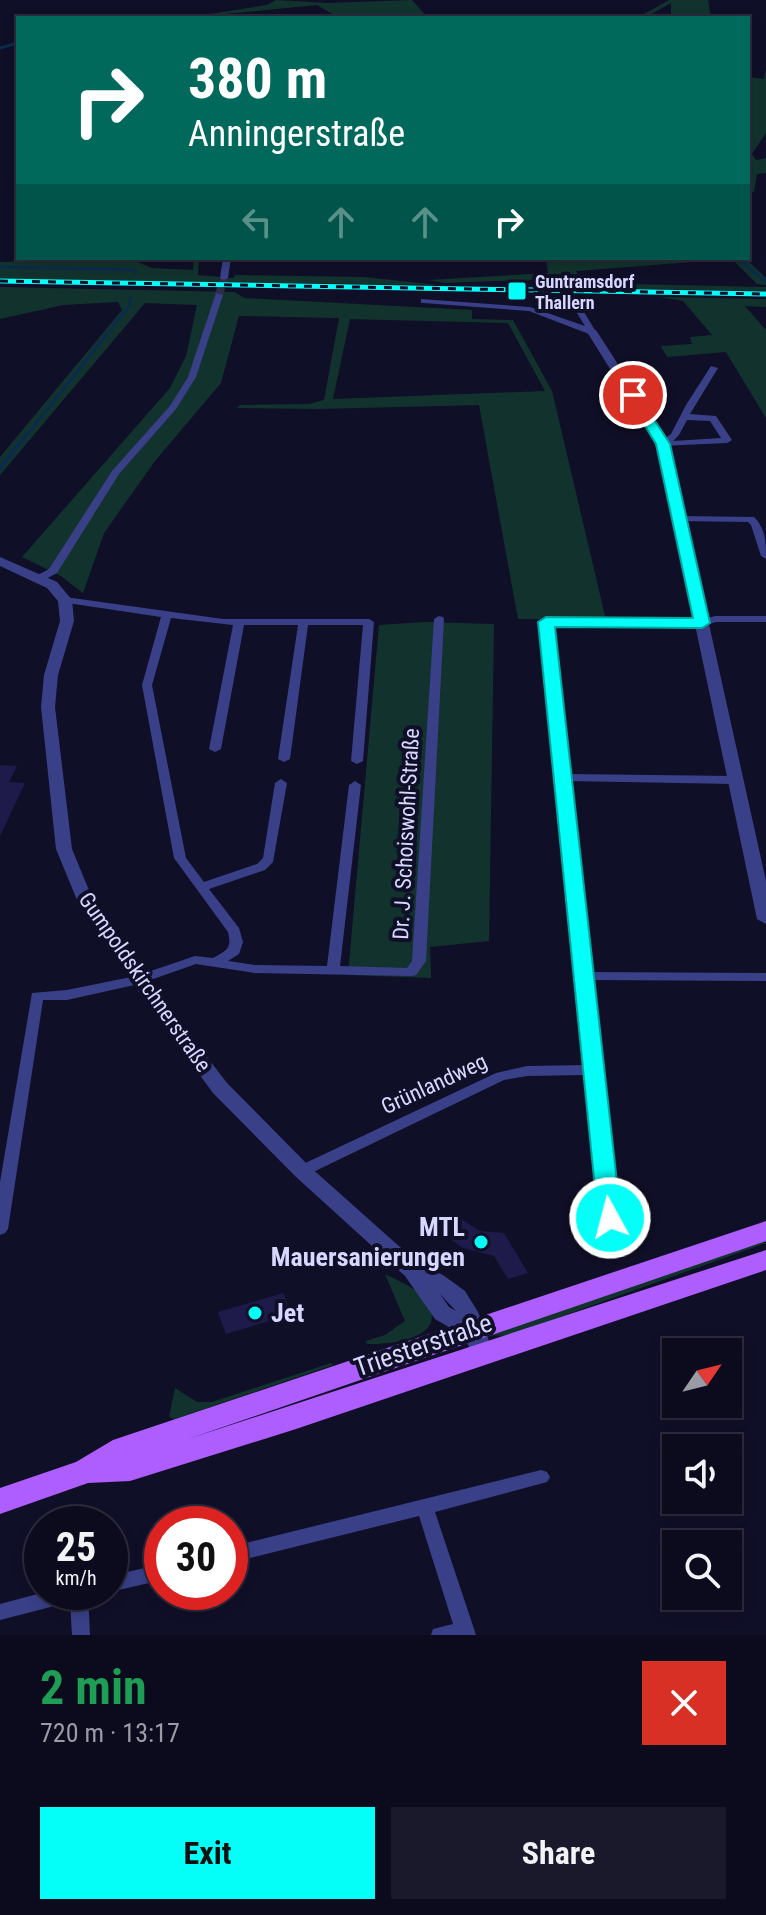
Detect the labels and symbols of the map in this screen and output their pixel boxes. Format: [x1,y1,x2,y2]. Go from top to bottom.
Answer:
place label: Guntramsdorf Thallern [535,271,634,313]
marker: Guntramsdorf Thallern [506,280,528,302]
pin [599,361,667,429]
street label: Dr. J. Schoiswohl-Straße [388,728,424,940]
street label: Gumpoldskirchnerstraße [74,888,216,1076]
street label: Grünlandweg [377,1049,491,1119]
position arrow [568,1176,652,1260]
place label: MTL Mauersanierungen [271,1212,465,1272]
marker: MTL Mauersanierungen [472,1233,490,1251]
place label: Jet [271,1298,304,1328]
marker: Jet [246,1304,264,1322]
street label: Triesterstraße [350,1307,496,1383]
north arrow [662,1338,742,1418]
speed limit sign: 30 [144,1506,248,1610]

